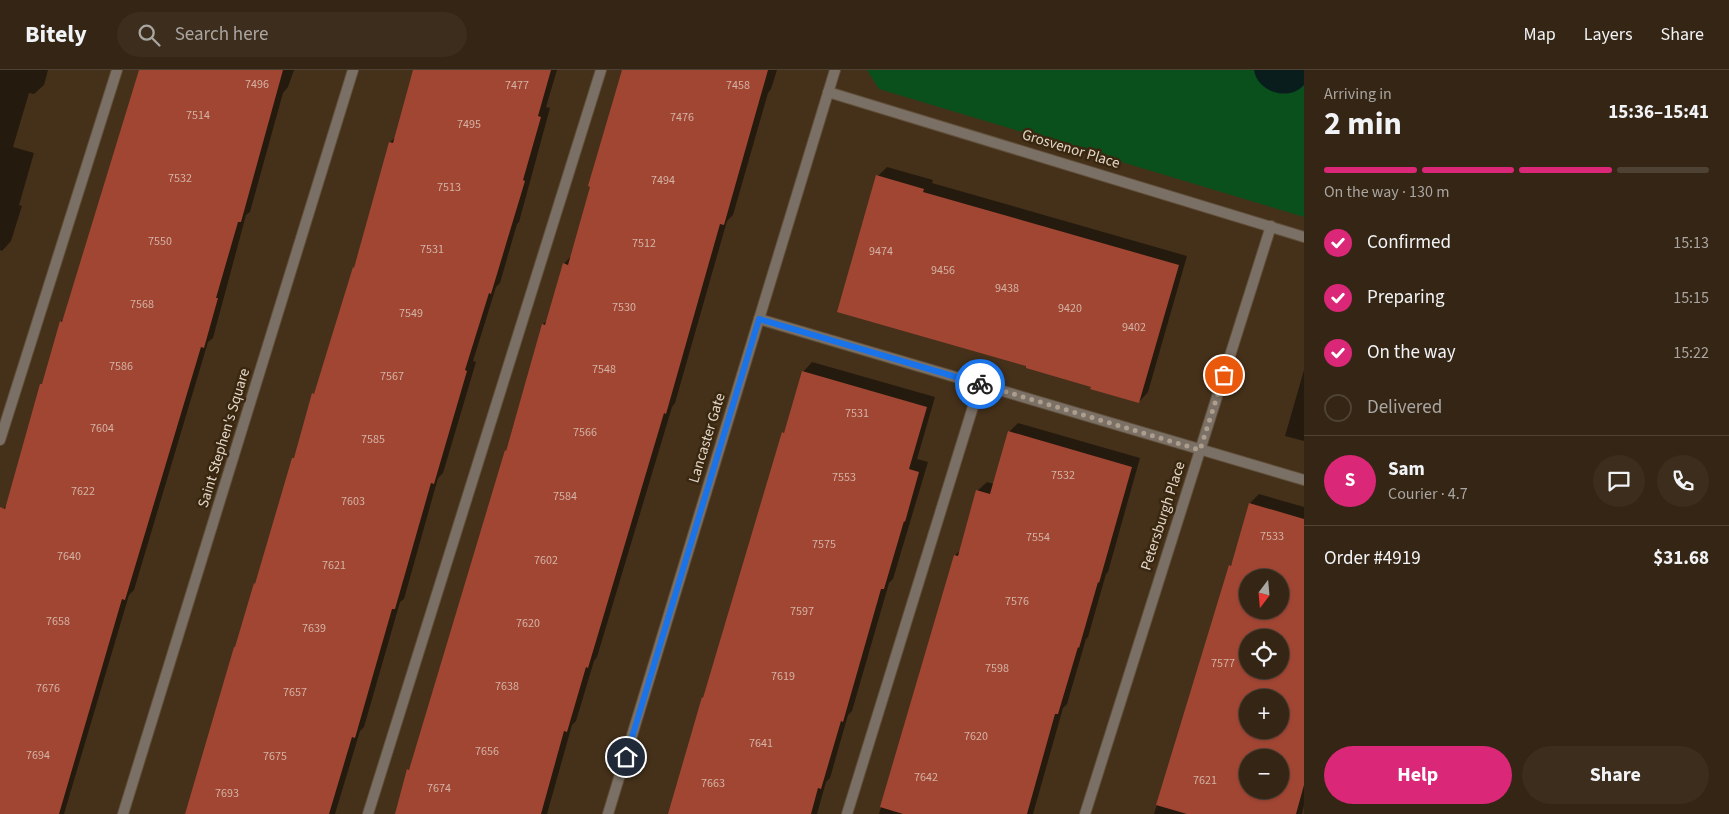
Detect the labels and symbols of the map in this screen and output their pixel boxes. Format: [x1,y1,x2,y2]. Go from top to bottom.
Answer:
house number: 7496 [245,76,269,93]
house number: 7477 [505,77,529,94]
house number: 7458 [726,77,750,94]
house number: 7514 [186,107,210,124]
house number: 7476 [670,109,694,126]
house number: 7495 [457,116,481,133]
street label: Grosvenor Place [1019,124,1123,174]
house number: 7532 [168,170,192,187]
house number: 7494 [651,172,675,189]
house number: 7513 [437,179,461,196]
house number: 7550 [148,233,172,250]
house number: 7512 [632,235,656,252]
house number: 7531 [420,241,444,258]
house number: 9474 [869,243,893,260]
house number: 9456 [931,262,955,279]
house number: 9438 [995,280,1019,297]
house number: 7568 [130,296,154,313]
house number: 7530 [612,299,636,316]
house number: 9420 [1058,300,1082,317]
house number: 7549 [399,305,423,322]
house number: 9402 [1122,319,1146,336]
pin [1203,354,1245,396]
house number: 7586 [109,358,133,375]
courier [955,359,1005,409]
house number: 7548 [592,361,616,378]
street label: Saint Stephen's Square [193,366,255,510]
house number: 7567 [380,368,404,385]
street label: Lancaster Gate [683,391,731,485]
house number: 7531 [845,405,869,422]
house number: 7604 [90,420,114,437]
house number: 7566 [573,424,597,441]
house number: 7585 [361,431,385,448]
street label: Petersburgh Place [1136,459,1190,573]
house number: 7532 [1051,467,1075,484]
house number: 7553 [832,469,856,486]
house number: 7622 [71,483,95,500]
house number: 7584 [553,488,577,505]
house number: 7603 [341,493,365,510]
house number: 7533 [1260,528,1284,545]
house number: 7554 [1026,529,1050,546]
house number: 7575 [812,536,836,553]
house number: 7640 [57,548,81,565]
house number: 7602 [534,552,558,569]
house number: 7621 [322,557,346,574]
north arrow [1239,569,1289,619]
house number: 7576 [1005,593,1029,610]
house number: 7597 [790,603,814,620]
house number: 7658 [46,613,70,630]
house number: 7620 [516,615,540,632]
house number: 7639 [302,620,326,637]
house number: 7577 [1211,655,1235,672]
house number: 7598 [985,660,1009,677]
house number: 7619 [771,668,795,685]
house number: 7638 [495,678,519,695]
house number: 7676 [36,680,60,697]
house number: 7657 [283,684,307,701]
house number: 7620 [964,728,988,745]
house number: 7641 [749,735,773,752]
pin [605,736,647,778]
house number: 7656 [475,743,499,760]
house number: 7694 [26,747,50,764]
house number: 7675 [263,748,287,765]
house number: 7642 [914,769,938,786]
house number: 7621 [1193,772,1217,789]
house number: 7663 [701,775,725,792]
house number: 7674 [427,780,451,797]
house number: 7693 [215,785,239,802]

